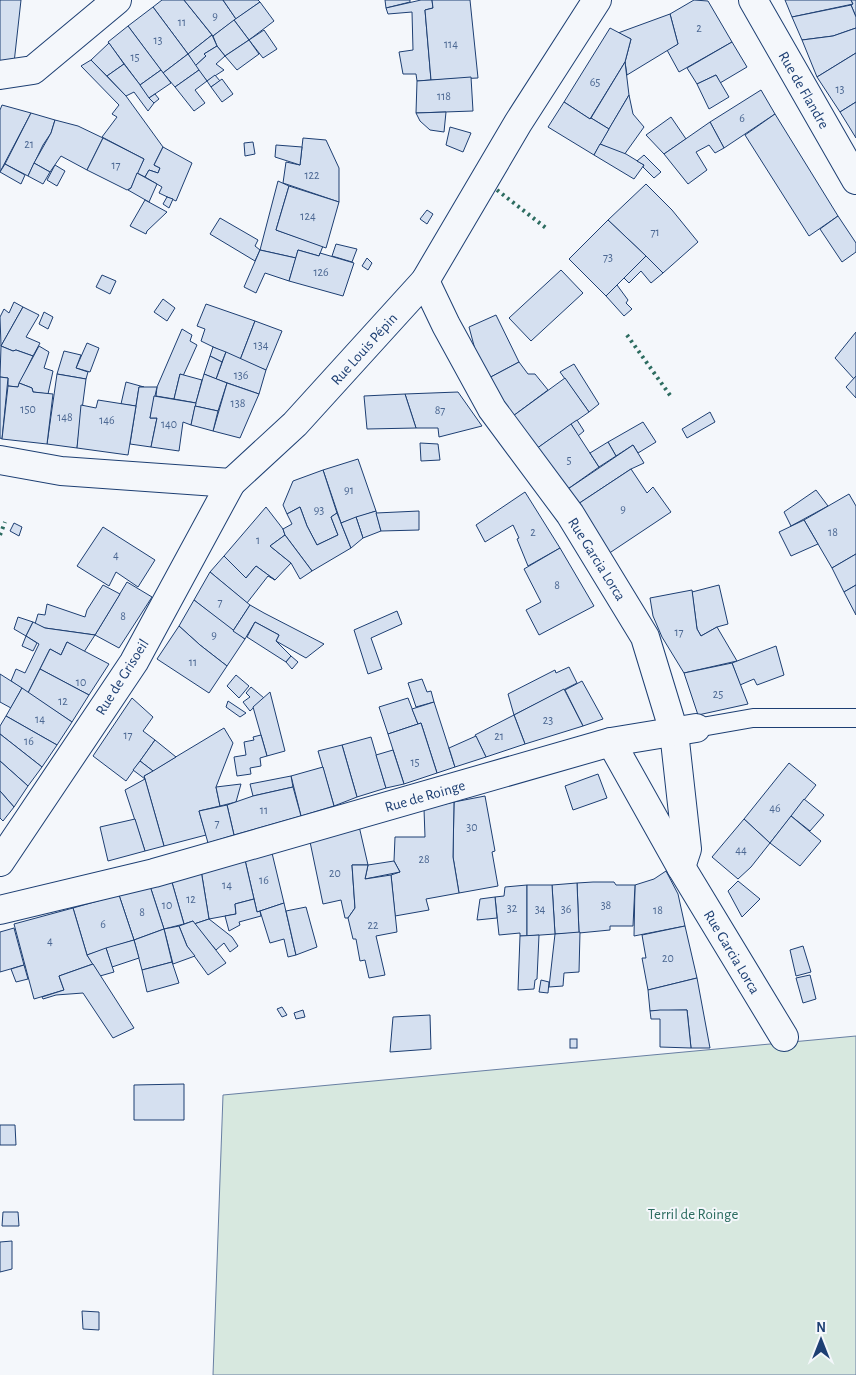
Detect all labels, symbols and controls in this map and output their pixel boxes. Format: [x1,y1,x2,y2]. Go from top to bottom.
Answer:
house number: 9 [212,10,218,22]
house number: 11 [178,16,186,28]
house number: 2 [696,22,702,34]
house number: 13 [153,34,163,46]
house number: 114 [444,38,458,50]
street label: Rue de Flandre [775,49,832,132]
house number: 15 [130,51,140,63]
house number: 65 [590,76,600,88]
house number: 13 [835,83,845,95]
house number: 118 [437,90,451,102]
house number: 6 [739,112,745,124]
house number: 21 [24,138,34,150]
house number: 17 [111,159,121,171]
house number: 122 [304,169,320,181]
house number: 124 [300,210,316,222]
house number: 71 [650,226,660,238]
house number: 73 [603,251,613,263]
house number: 126 [313,266,329,278]
street label: Rue Louis Pépin [328,311,400,388]
house number: 134 [254,339,269,351]
house number: 136 [234,369,249,381]
house number: 138 [231,397,246,409]
house number: 150 [20,403,36,415]
house number: 87 [435,404,445,416]
house number: 148 [57,411,73,423]
house number: 146 [99,414,115,426]
house number: 140 [161,418,177,430]
house number: 5 [566,454,572,466]
house number: 91 [344,484,354,496]
house number: 9 [620,503,626,515]
house number: 93 [314,504,324,516]
street label: Rue Garcia Lorca [565,515,628,604]
house number: 2 [530,526,536,538]
house number: 18 [828,526,838,538]
house number: 1 [256,534,260,546]
house number: 4 [113,549,119,561]
house number: 8 [554,579,560,591]
house number: 7 [217,596,223,608]
house number: 8 [120,610,126,622]
house number: 17 [674,626,684,638]
house number: 9 [211,629,217,641]
street label: Rue de Grisoeil [93,637,152,718]
house number: 11 [189,656,197,668]
house number: 10 [76,676,86,688]
house number: 25 [713,688,723,700]
house number: 12 [58,695,68,707]
house number: 14 [35,713,45,725]
house number: 23 [543,714,553,726]
house number: 17 [123,729,133,741]
house number: 21 [494,730,504,742]
house number: 16 [24,735,34,747]
house number: 15 [410,756,420,768]
street label: Rue de Roinge [383,778,467,815]
house number: 46 [769,802,781,814]
house number: 11 [260,804,268,816]
house number: 7 [214,817,220,829]
house number: 30 [466,821,478,833]
house number: 44 [735,844,747,856]
house number: 28 [418,853,430,865]
house number: 20 [329,867,341,879]
house number: 16 [259,874,269,886]
house number: 14 [222,879,232,891]
house number: 12 [186,893,196,905]
house number: 10 [162,899,172,911]
house number: 38 [601,899,612,911]
house number: 32 [507,902,518,914]
house number: 34 [535,903,546,915]
house number: 36 [561,903,572,915]
house number: 18 [653,904,663,916]
house number: 8 [139,906,145,918]
street label: Rue Garcia Lorca [701,908,762,997]
house number: 6 [100,918,106,930]
house number: 22 [368,919,379,931]
house number: 4 [47,935,53,947]
house number: 20 [662,952,674,964]
park label: Terril de Roinge [648,1207,738,1222]
north arrow [796,1315,846,1365]
text: N [816,1321,826,1335]

